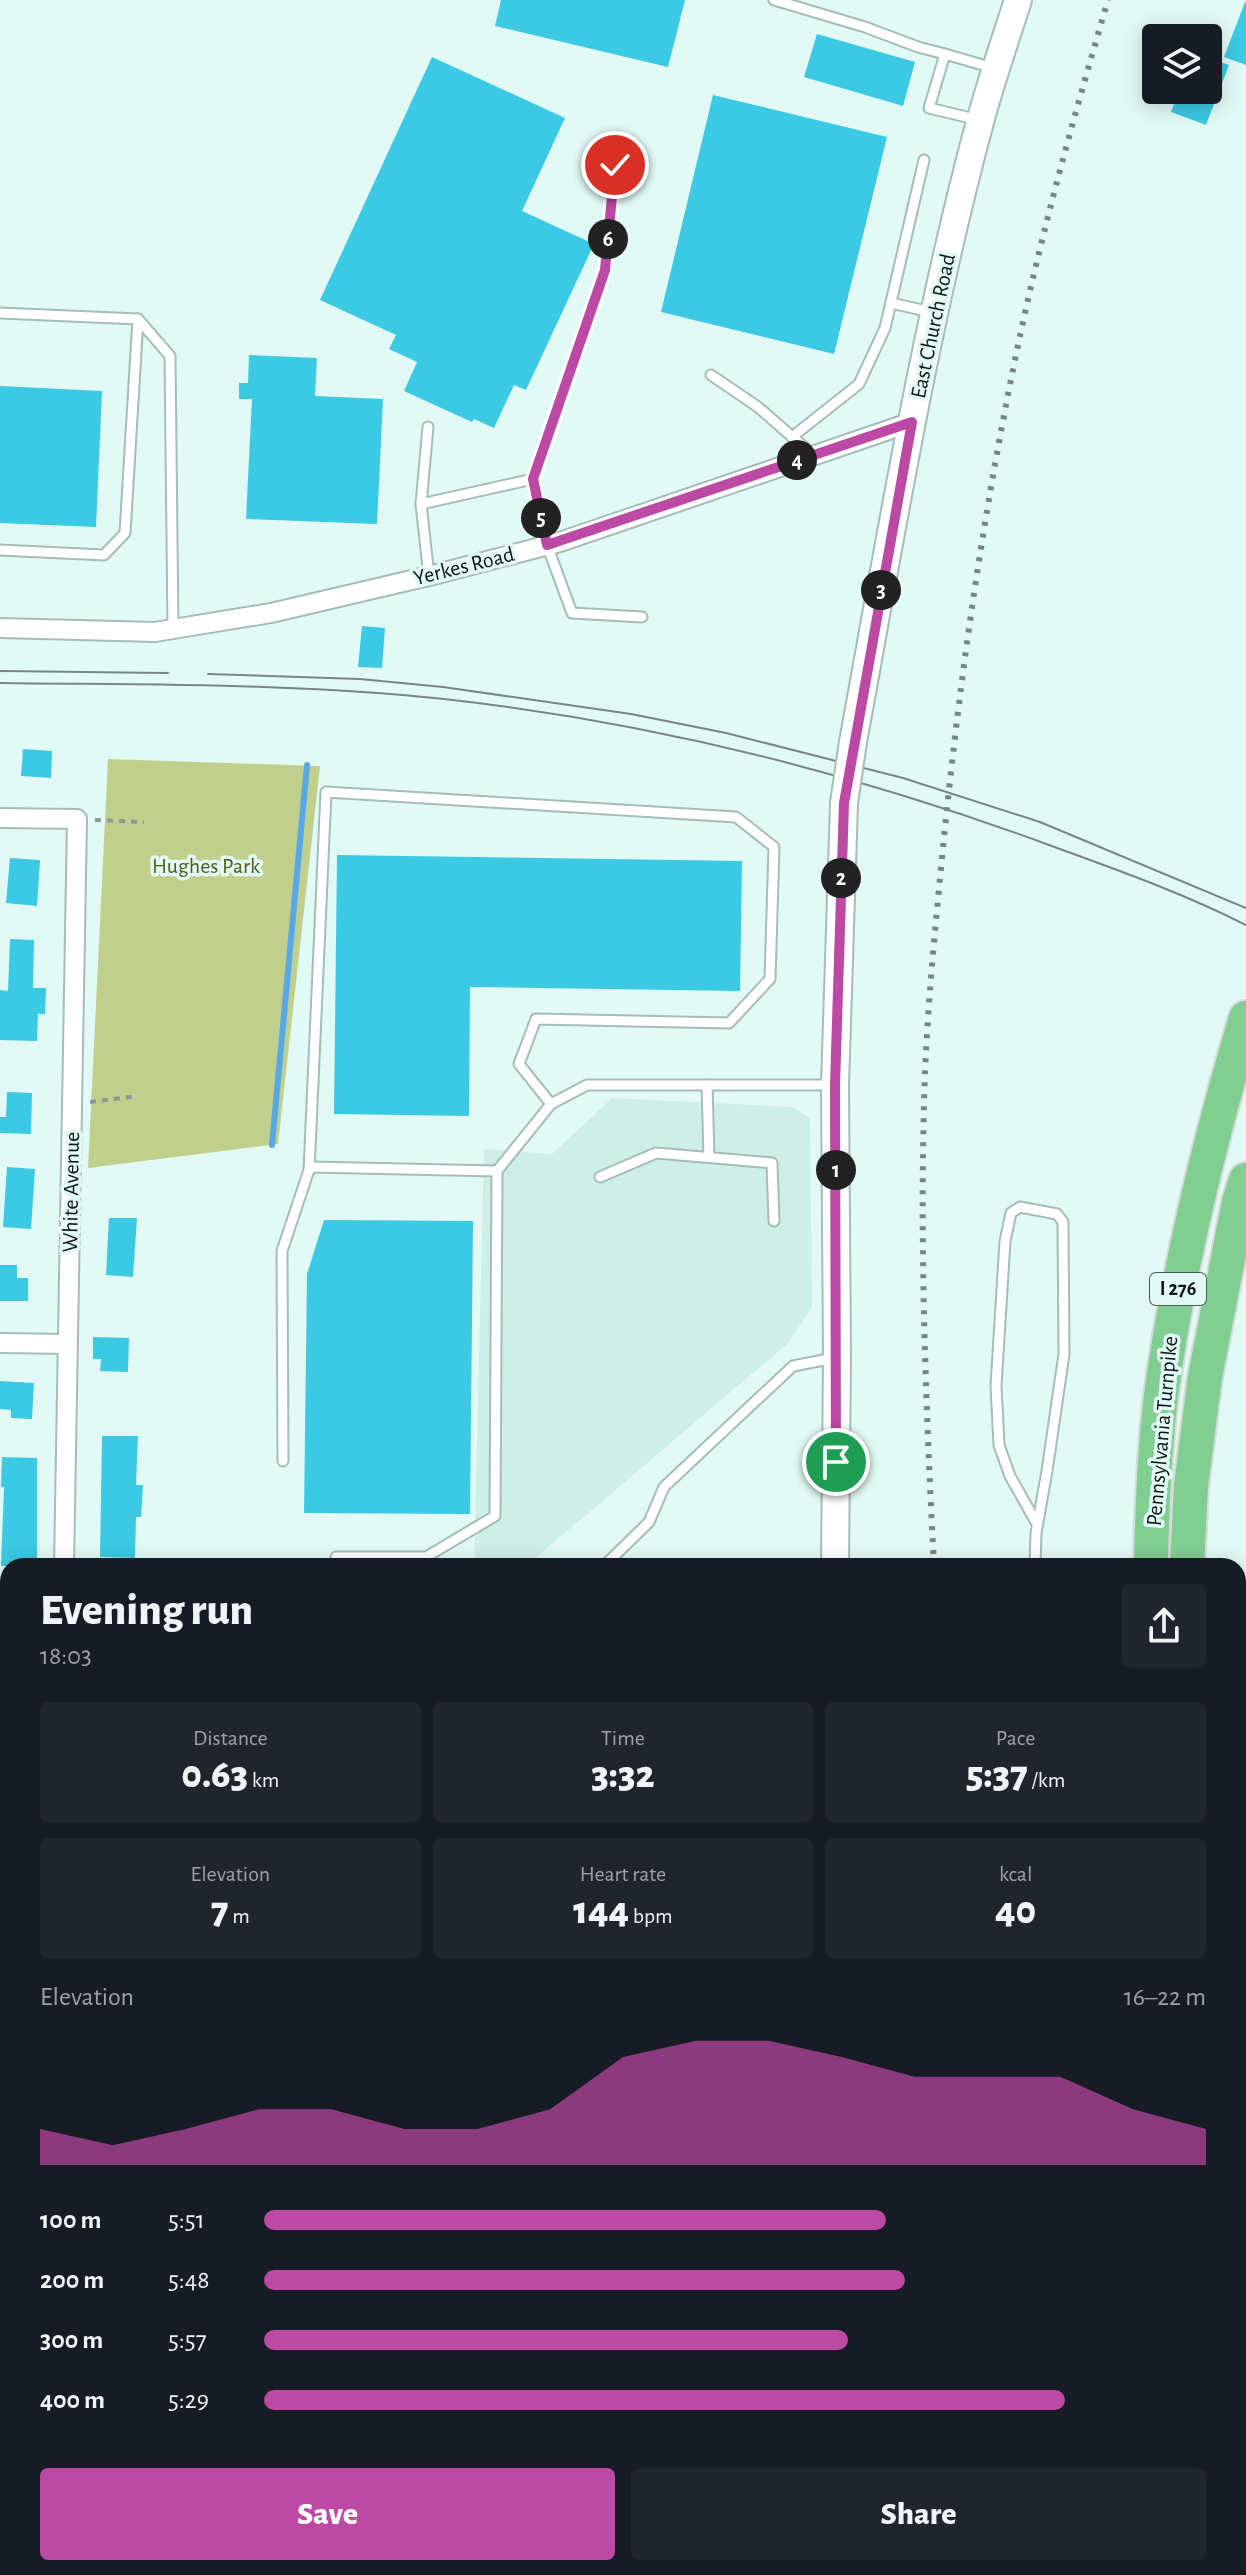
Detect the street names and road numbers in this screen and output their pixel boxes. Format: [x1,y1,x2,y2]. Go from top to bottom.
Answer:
street label: East Church Road [907,252,959,400]
street label: Yerkes Road [411,543,517,589]
street label: White Avenue [59,1131,83,1253]
road number: I 276 [1150,1273,1206,1305]
street label: Pennsylvania Turnpike [1143,1335,1181,1527]

